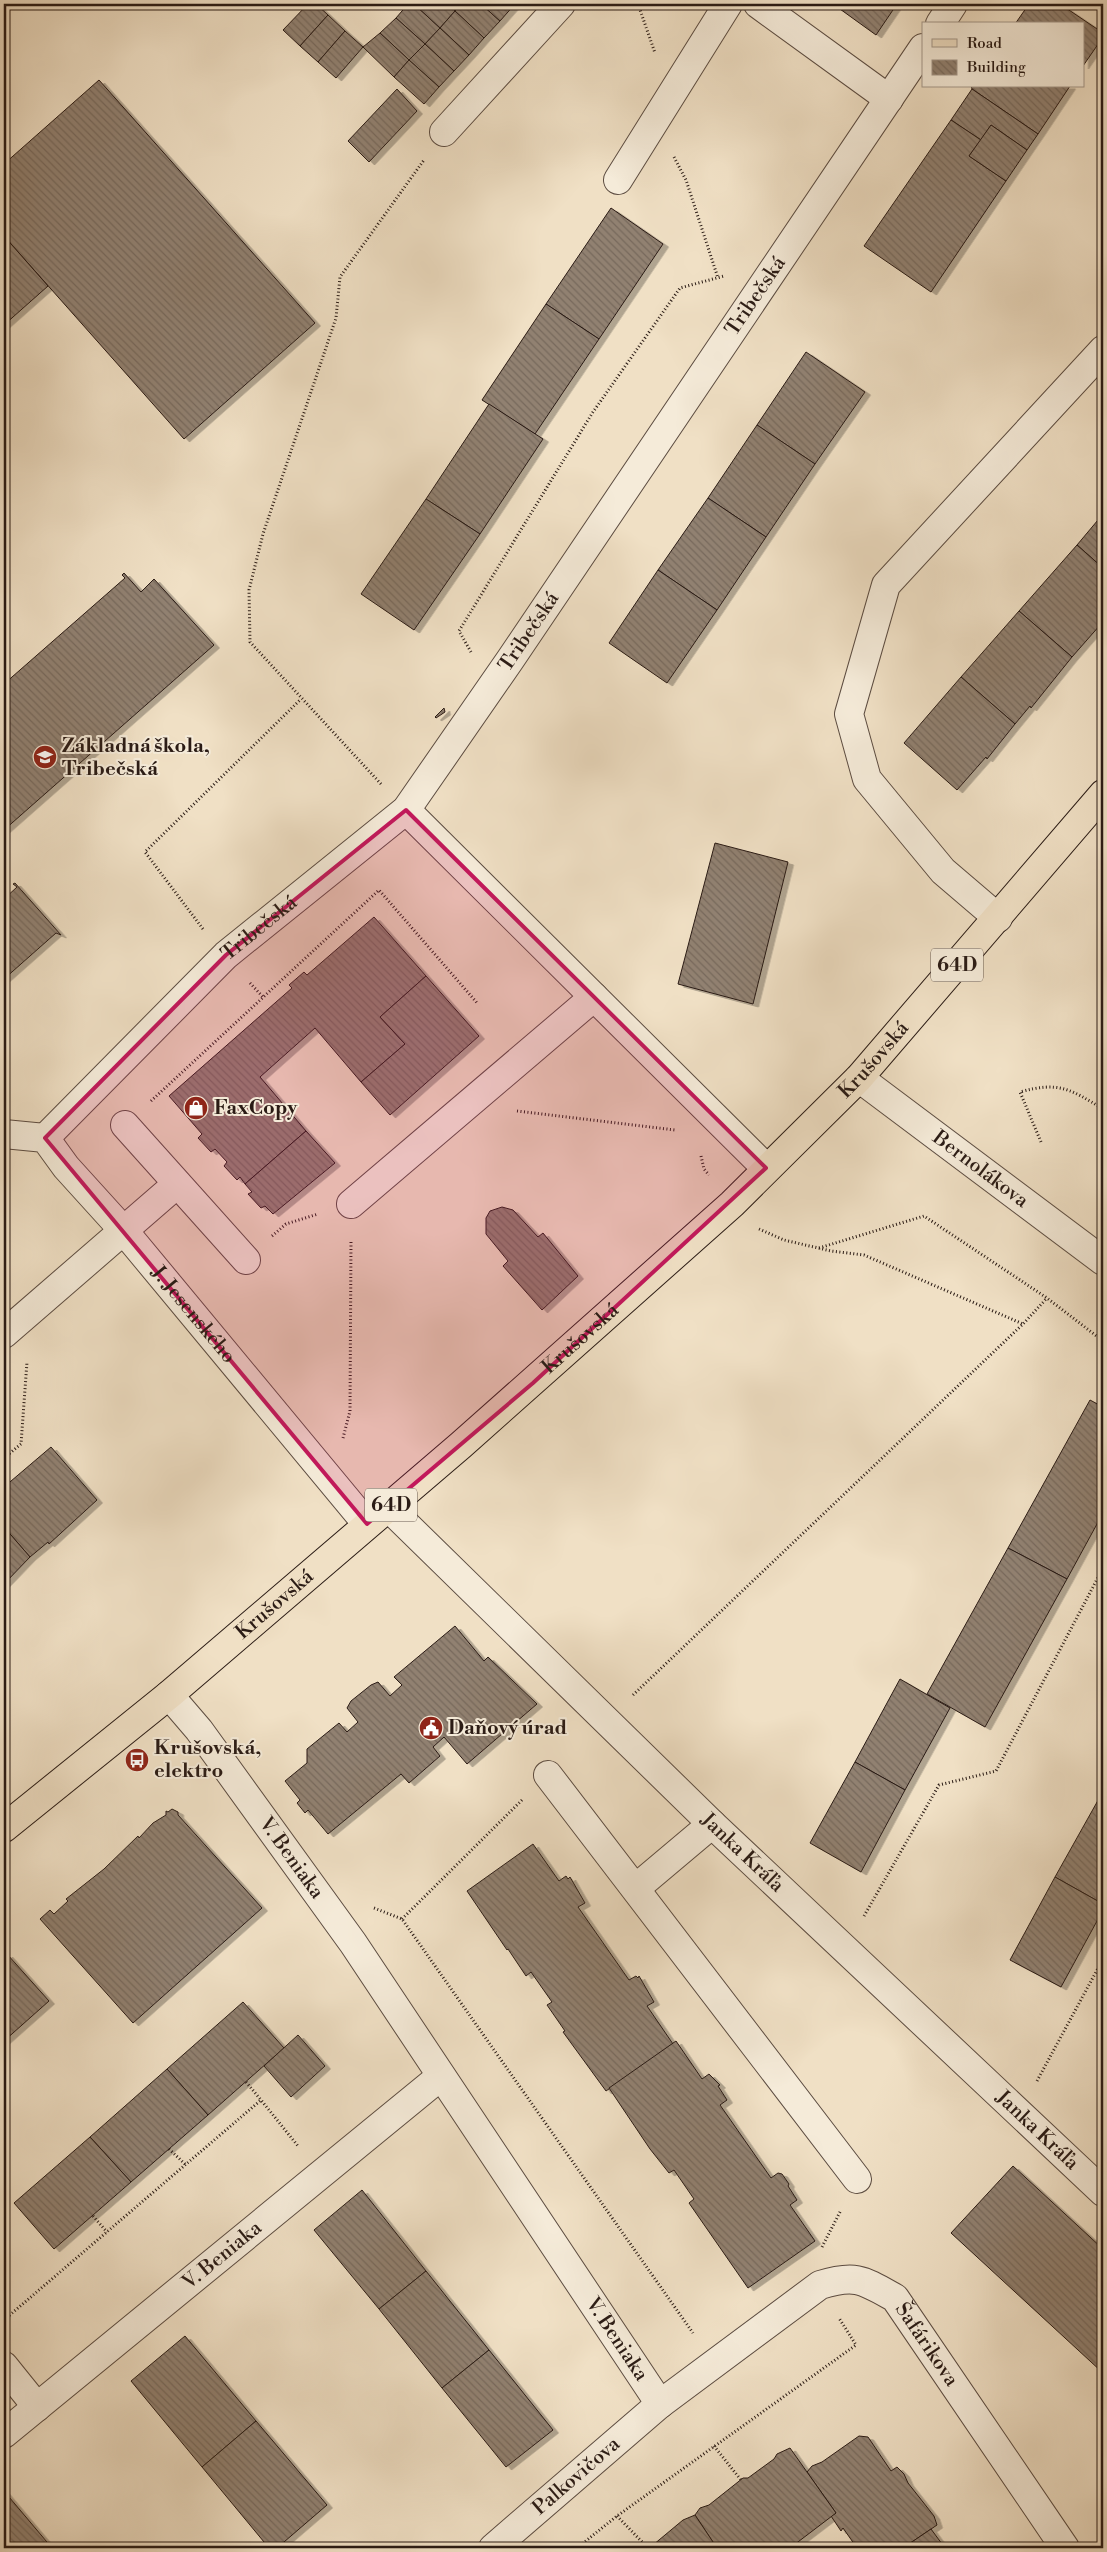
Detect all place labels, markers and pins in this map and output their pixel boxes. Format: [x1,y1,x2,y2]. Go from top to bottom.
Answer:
place label: Základná škola, Tribečská [62,734,210,782]
school or university icon: Základná škola, Tribečská [32,744,58,770]
shop icon: FaxCopy [183,1095,209,1121]
place label: FaxCopy [214,1096,298,1121]
public building icon: Daňový úrad [418,1715,444,1741]
place label: Daňový úrad [448,1716,568,1741]
place label: Krušovská, elektro [154,1736,261,1784]
bus stop icon: Krušovská, elektro [124,1747,150,1773]

